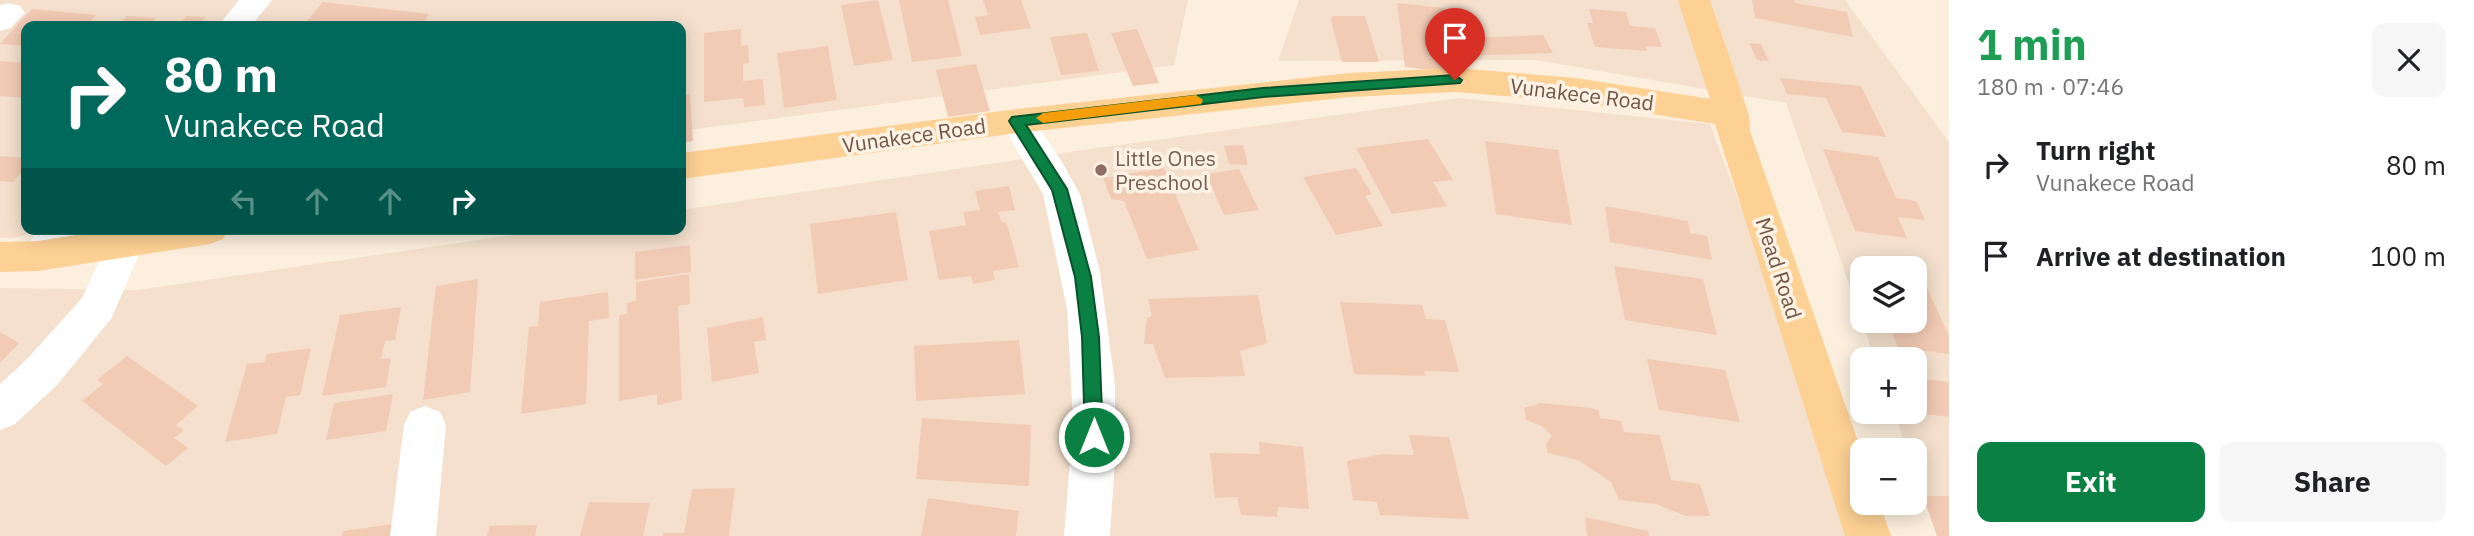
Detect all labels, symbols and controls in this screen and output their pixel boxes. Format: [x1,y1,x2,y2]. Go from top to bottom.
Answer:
pin [1425,8,1485,80]
text: 1 min [1977,17,2087,72]
icon: arrive [1436,19,1474,57]
button: close [2372,23,2446,97]
text: 80 m [164,42,278,105]
icon: right [49,49,140,140]
street label: Vunakece Road [1508,71,1656,117]
text: 180 m · 07:46 [1977,71,2124,101]
text: Vunakece Road [164,104,385,146]
street label: Vunakece Road [840,111,988,159]
text: Turn right [2036,133,2155,167]
place label: Little Ones Preschool [1115,144,1216,196]
icon: right [1977,146,2015,184]
text: 80 m [2386,148,2446,182]
marker: Little Ones Preschool [1093,162,1109,178]
text: Vunakece Road [2036,167,2195,197]
icon: left [225,182,263,220]
icon: ahead [298,182,336,220]
icon: ahead [371,182,409,220]
icon: right [444,182,482,220]
street label: Mead Road [1749,214,1809,322]
icon: arrive [1977,237,2015,275]
text: Arrive at destination [2036,239,2286,273]
text: 100 m [2370,239,2446,273]
map controls [1850,256,1927,515]
button: layers [1850,256,1927,333]
button: + [1850,347,1927,424]
position arrow [1057,400,1131,474]
button: − [1850,438,1927,515]
button: Exit [1977,442,2205,522]
button: Share [2219,442,2446,522]

